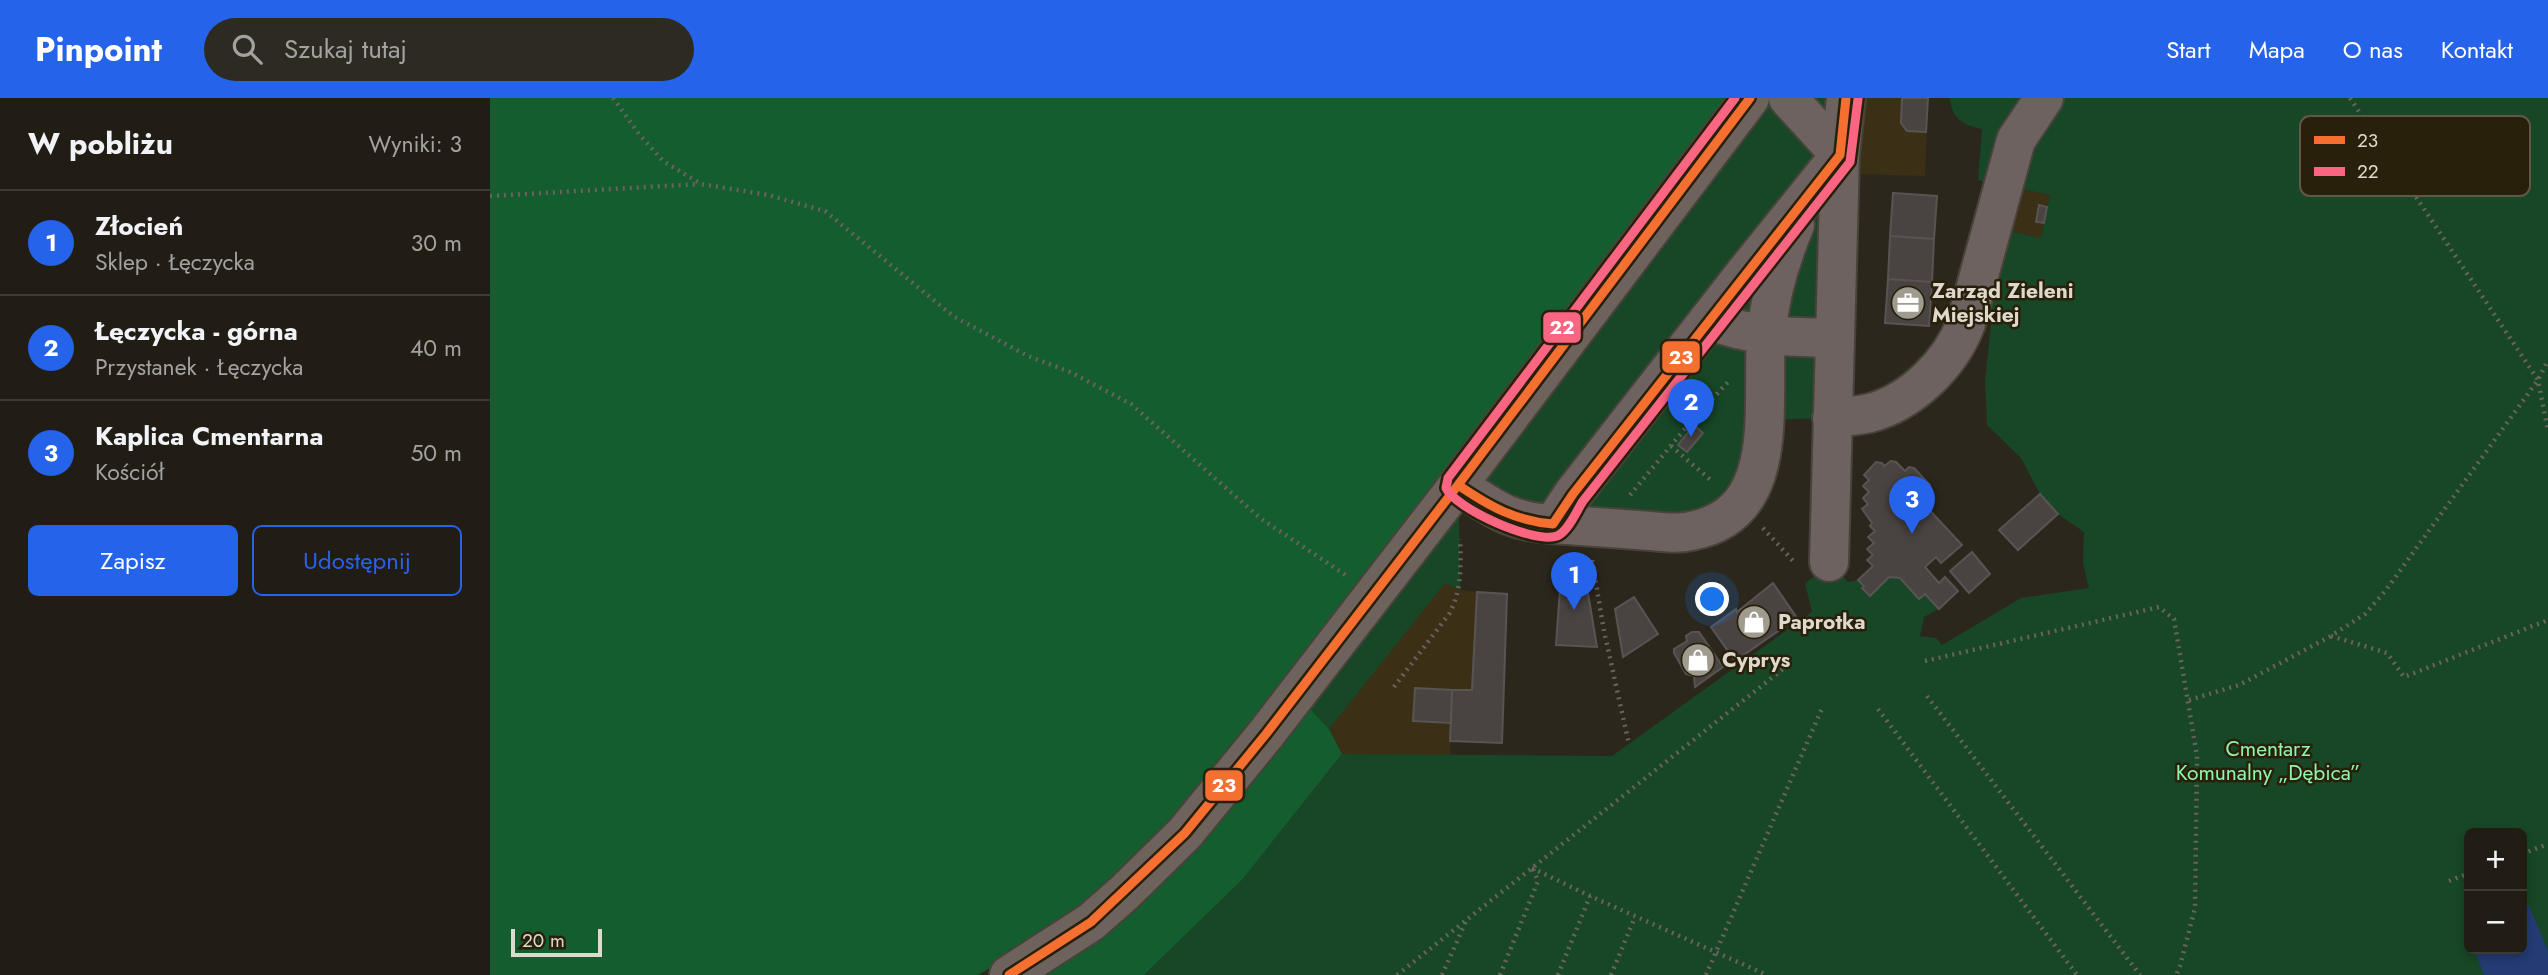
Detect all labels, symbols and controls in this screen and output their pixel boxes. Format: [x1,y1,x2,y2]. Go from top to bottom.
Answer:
search box [204,18,694,81]
text: Pinpoint [35,26,162,73]
icon: search [228,30,266,68]
text: Szukaj tutaj [284,30,407,68]
text: Start [2166,32,2211,67]
text: Mapa [2249,32,2305,67]
text: O nas [2343,32,2403,67]
text: Kontakt [2441,32,2513,67]
legend [2300,116,2530,196]
text: W pobliżu [28,122,173,165]
text: Wyniki: 3 [369,127,462,161]
text: 23 [2357,127,2378,154]
text: 22 [2357,158,2379,185]
text: Złocień [95,207,183,245]
text: 1 [45,226,57,260]
text: 30 m [411,226,462,260]
text: Sklep · Łęczycka [95,245,255,279]
place label: Zarząd Zieleni Miejskiej [1932,276,2074,330]
office icon: Zarząd Zieleni Miejskiej [1889,284,1927,322]
line badge: 22 [1542,311,1582,344]
text: Łęczycka - górna [95,312,298,350]
text: 22 [1550,314,1574,341]
text: 2 [43,331,59,365]
text: 40 m [410,331,462,365]
line badge: 23 [1661,340,1701,374]
text: 23 [1669,344,1693,371]
text: Przystanek · Łęczycka [95,350,303,384]
pin: 2 [1668,379,1714,437]
text: Kaplica Cmentarna [95,417,323,455]
text: 3 [44,436,58,470]
text: 50 m [410,436,462,470]
text: Kościół [95,455,164,489]
pin: 3 [1889,476,1935,534]
button: Zapisz [28,525,238,596]
button: Udostępnij [252,525,462,596]
pin: 1 [1551,552,1597,610]
your location [1695,582,1729,616]
shop icon: Paprotka [1735,603,1773,641]
place label: Paprotka [1778,607,1866,637]
shop icon: Cyprys [1679,641,1717,679]
place label: Cyprys [1722,645,1791,675]
park label: Cmentarz Komunalny „Dębica” [2176,734,2360,788]
line badge: 23 [1204,769,1244,802]
text: 23 [1212,772,1236,799]
map controls [2464,828,2527,954]
button: + [2464,828,2527,891]
button: − [2464,891,2527,954]
scale bar [511,926,602,958]
text: 20 m [522,927,565,954]

